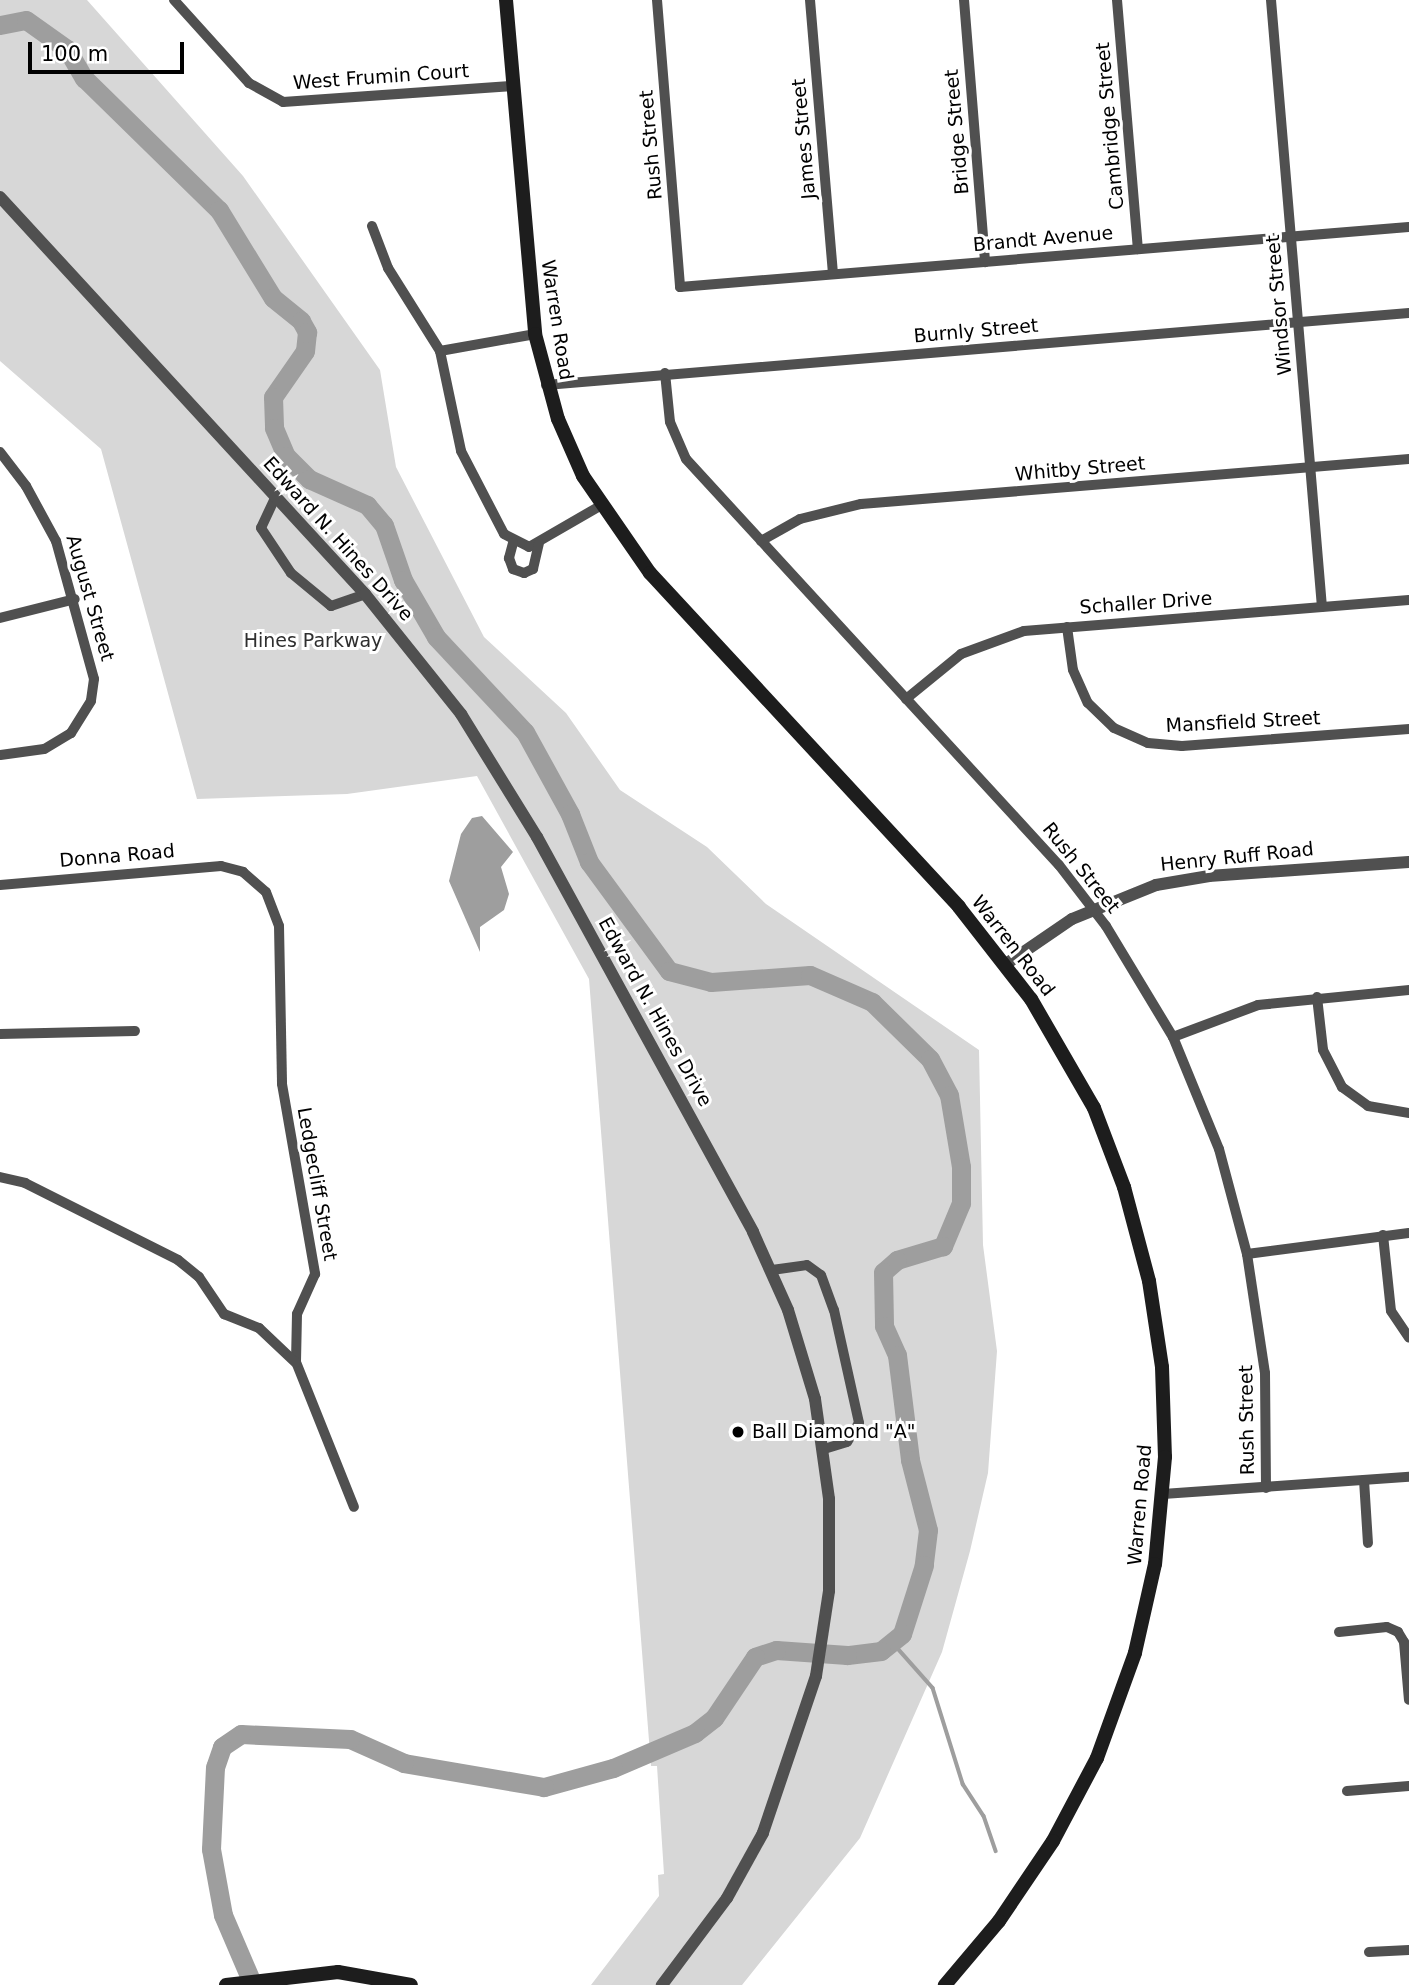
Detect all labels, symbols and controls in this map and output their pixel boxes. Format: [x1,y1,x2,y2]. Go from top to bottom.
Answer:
scale bar [32,28,187,72]
street label: Cambridge Street [1091,41,1129,211]
text: 100 m [41,42,108,66]
street label: West Frumin Court [292,59,470,95]
street label: Bridge Street [940,68,974,196]
street label: James Street [787,78,821,200]
street label: Rush Street [635,89,667,201]
street label: Brandt Avenue [972,222,1114,256]
street label: Windsor Street [1262,234,1296,376]
street label: Warren Road [536,258,578,382]
street label: Burnly Street [913,314,1039,348]
street label: Edward N. Hines Drive [258,452,418,626]
street label: Whitby Street [1014,452,1146,486]
street label: August Street [61,532,119,664]
street label: Schaller Drive [1079,587,1213,619]
park label: Hines Parkway [244,630,382,652]
street label: Mansfield Street [1165,707,1321,737]
street label: Rush Street [1037,818,1125,918]
street label: Henry Ruff Road [1159,838,1315,876]
street label: Donna Road [58,840,176,872]
street label: Warren Road [967,891,1059,1001]
street label: Edward N. Hines Drive [593,913,717,1111]
street label: Ledgecliff Street [292,1105,342,1263]
street label: Rush Street [1235,1365,1259,1475]
place label: Ball Diamond "A" [752,1421,916,1443]
marker: Ball Diamond "A" [730,1424,746,1440]
street label: Warren Road [1123,1443,1157,1567]

